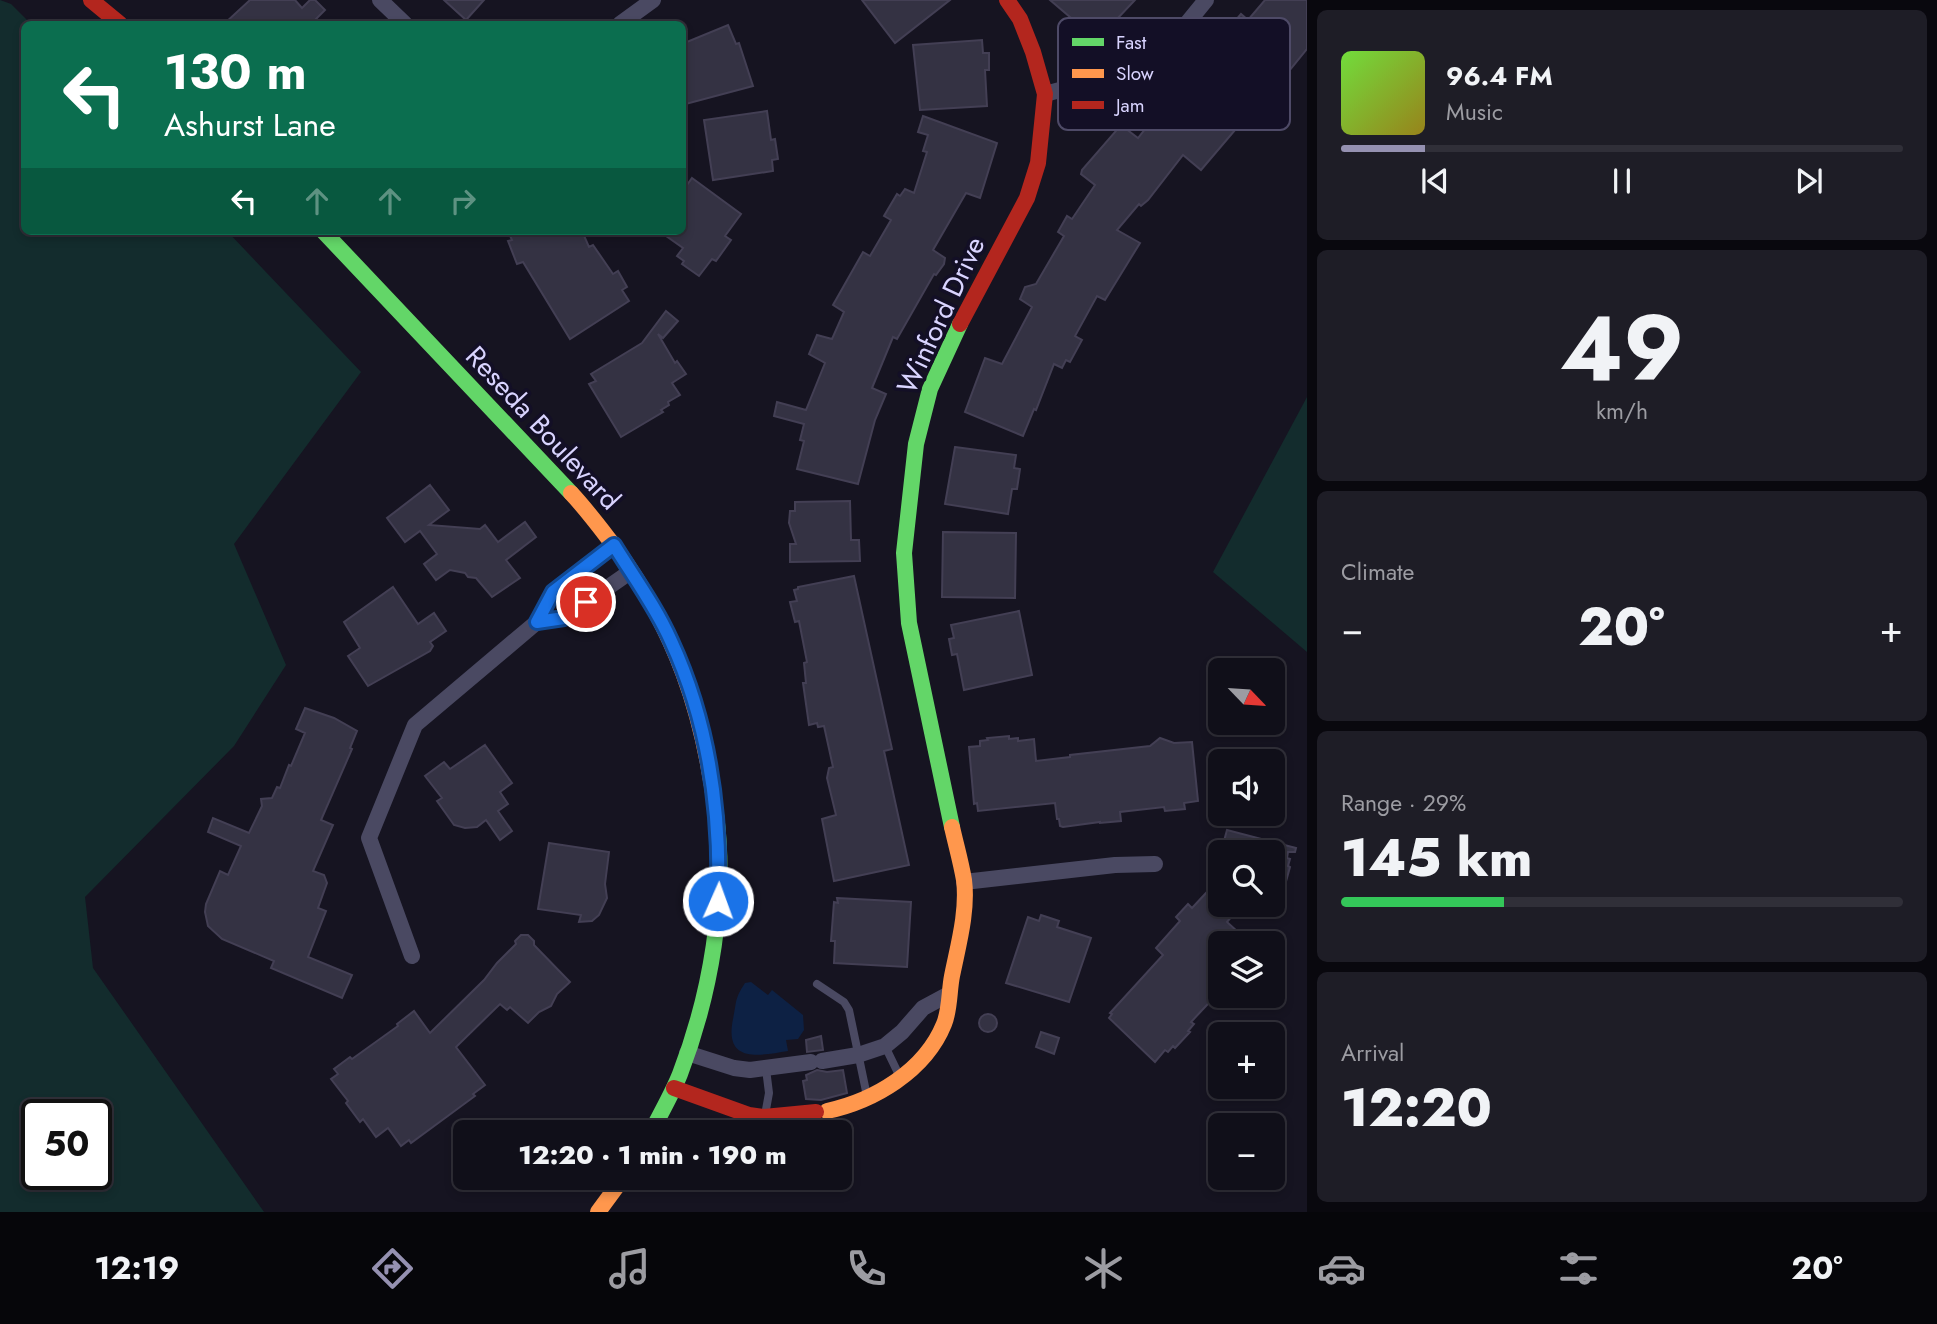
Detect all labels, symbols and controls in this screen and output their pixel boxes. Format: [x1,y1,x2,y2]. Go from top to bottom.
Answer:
legend [1058,18,1290,130]
text: Fast [1116,29,1147,56]
text: 130 m [164,37,307,107]
icon: left [49,49,140,140]
text: 96.4 FM [1446,57,1553,95]
text: Slow [1116,60,1154,87]
text: Jam [1113,92,1145,119]
text: Music [1446,95,1503,129]
text: Ashurst Lane [164,102,336,148]
icon: previous [1416,162,1454,200]
icon: pause [1603,162,1641,200]
icon: next [1790,162,1828,200]
icon: left [225,182,263,220]
icon: ahead [298,182,336,220]
icon: ahead [371,182,409,220]
icon: right [444,182,482,220]
street label: Winford Drive [887,230,995,400]
text: 49 [1560,283,1684,414]
street label: Reseda Boulevard [456,337,630,519]
text: km/h [1596,394,1648,428]
text: Climate [1341,555,1414,589]
pin [556,572,616,632]
icon: arrive [567,583,605,621]
text: 20° [1578,589,1665,665]
text: − [1341,601,1363,656]
text: + [1880,601,1903,656]
north arrow [1208,658,1284,735]
map controls [1208,658,1285,1190]
button: sound [1208,749,1285,826]
text: Range · 29% [1341,786,1466,820]
text: 145 km [1341,820,1532,896]
button: search [1208,840,1285,917]
position arrow [681,864,755,938]
button: layers [1208,931,1285,1008]
button: + [1208,1022,1285,1099]
text: Arrival [1341,1036,1404,1070]
text: 12:20 [1341,1070,1492,1146]
speed limit sign: 50 [21,1099,112,1190]
button: − [1208,1113,1285,1190]
text: 12:20 · 1 min · 190 m [518,1136,787,1174]
icon: directions [368,1244,417,1293]
icon: music [605,1244,654,1293]
icon: phone [842,1244,891,1293]
icon: climate [1079,1244,1128,1293]
icon: car [1317,1244,1366,1293]
icon: filters [1554,1244,1603,1293]
text: 12:19 [94,1245,179,1291]
text: 20° [1791,1245,1843,1291]

